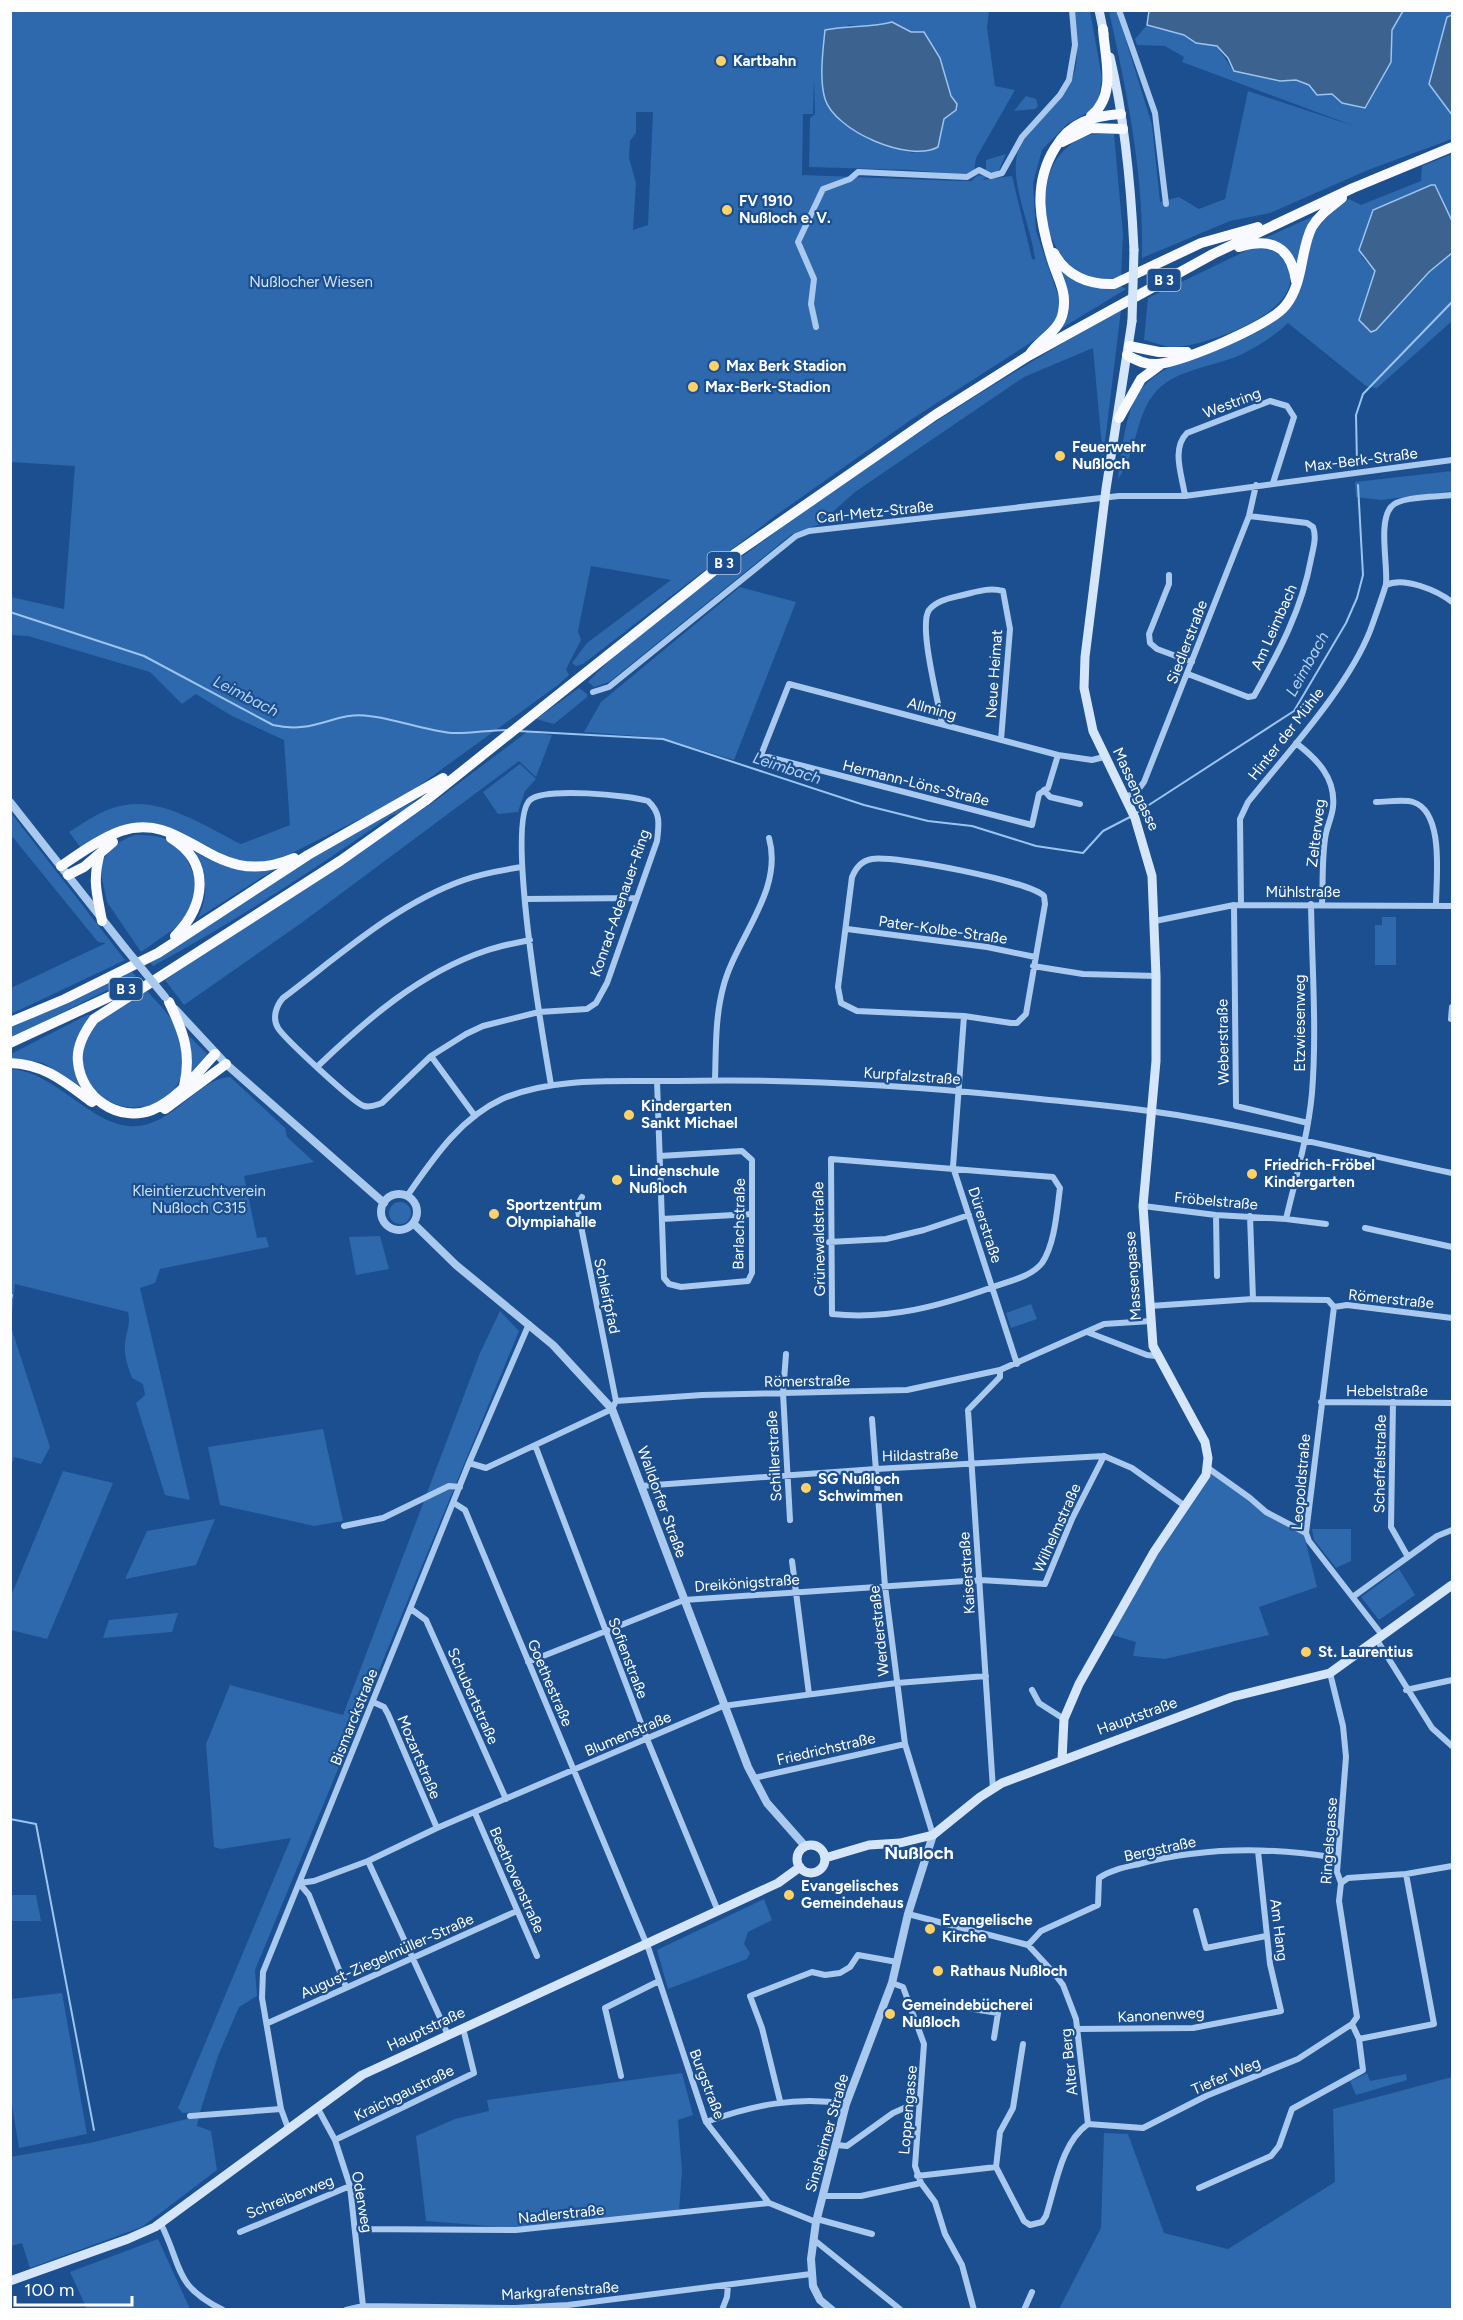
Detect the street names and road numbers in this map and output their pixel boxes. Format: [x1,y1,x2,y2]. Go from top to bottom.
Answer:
road number: B 3 [1148,269,1180,291]
street label: Westring [1201,384,1263,422]
street label: Max-Berk-Straße [1303,444,1419,476]
street label: Carl-Metz-Straße [816,497,934,527]
road number: B 3 [708,552,740,574]
street label: Am Leimbach [1247,581,1301,673]
street label: Siedlerstraße [1163,598,1211,686]
street label: Neue Heimat [982,629,1006,719]
street label: Hinter der Mühle [1244,684,1328,784]
street label: Allming [905,694,959,724]
street label: Massengasse [1109,745,1163,833]
street label: Hermann-Löns-Straße [841,756,991,810]
street label: Zelterweg [1303,798,1329,868]
street label: Konrad-Adenauer-Ring [586,827,654,979]
street label: Mühlstraße [1266,883,1340,901]
street label: Pater-Kolbe-Straße [877,912,1009,948]
street label: Etzwiesenweg [1291,974,1309,1072]
road number: B 3 [110,978,142,1000]
street label: Weberstraße [1213,999,1233,1085]
street label: Kurpfalzstraße [863,1064,961,1088]
street label: Barlachstraße [729,1178,749,1270]
street label: Grünewaldstraße [809,1182,829,1296]
street label: Dürerstraße [964,1185,1006,1265]
street label: Fröbelstraße [1173,1188,1259,1214]
street label: Massengasse [1121,1231,1145,1321]
street label: Schleifpfad [590,1256,624,1336]
street label: Römerstraße [1347,1286,1435,1312]
street label: Römerstraße [764,1371,850,1391]
street label: Hebelstraße [1346,1382,1428,1400]
street label: Schillerstraße [763,1410,785,1502]
street label: Scheffelstraße [1370,1415,1390,1513]
street label: Leopoldstraße [1288,1433,1314,1531]
street label: Walldorfer Straße [633,1444,691,1560]
street label: Hildastraße [881,1445,959,1465]
street label: Wilhelmstraße [1029,1481,1085,1575]
street label: Kaiserstraße [955,1531,979,1615]
street label: Dreikönigstraße [694,1570,800,1596]
street label: Werderstraße [865,1585,893,1677]
street label: Sofienstraße [604,1615,652,1701]
street label: Goethestraße [524,1637,576,1729]
street label: Schubertstraße [444,1645,502,1747]
street label: Bismarckstraße [326,1666,382,1768]
street label: Hauptstraße [1095,1693,1179,1739]
street label: Blumenstraße [582,1708,674,1760]
street label: Mozartstraße [393,1712,445,1802]
street label: Friedrichstraße [775,1729,877,1769]
street label: Ringelsgasse [1317,1797,1341,1885]
street label: Beethovenstraße [486,1824,548,1936]
street label: Bergstraße [1122,1833,1198,1865]
street label: Am Hang [1266,1898,1292,1962]
street label: August-Ziegelmüller-Straße [298,1910,476,2002]
street label: Hauptstraße [384,2003,468,2055]
street label: Kanonenweg [1117,2004,1205,2026]
street label: Alter Berg [1057,2028,1081,2096]
street label: Burgstraße [685,2046,729,2122]
street label: Tiefer Weg [1189,2053,1263,2099]
street label: Kraichgaustraße [351,2061,457,2125]
street label: Loppengasse [895,2065,921,2155]
street label: Sinsheimer Straße [802,2072,852,2194]
street label: Oderweg [348,2170,376,2234]
street label: Schreiberweg [243,2171,337,2223]
street label: Nadlerstraße [517,2201,605,2227]
street label: Markgrafenstraße [500,2278,620,2304]

